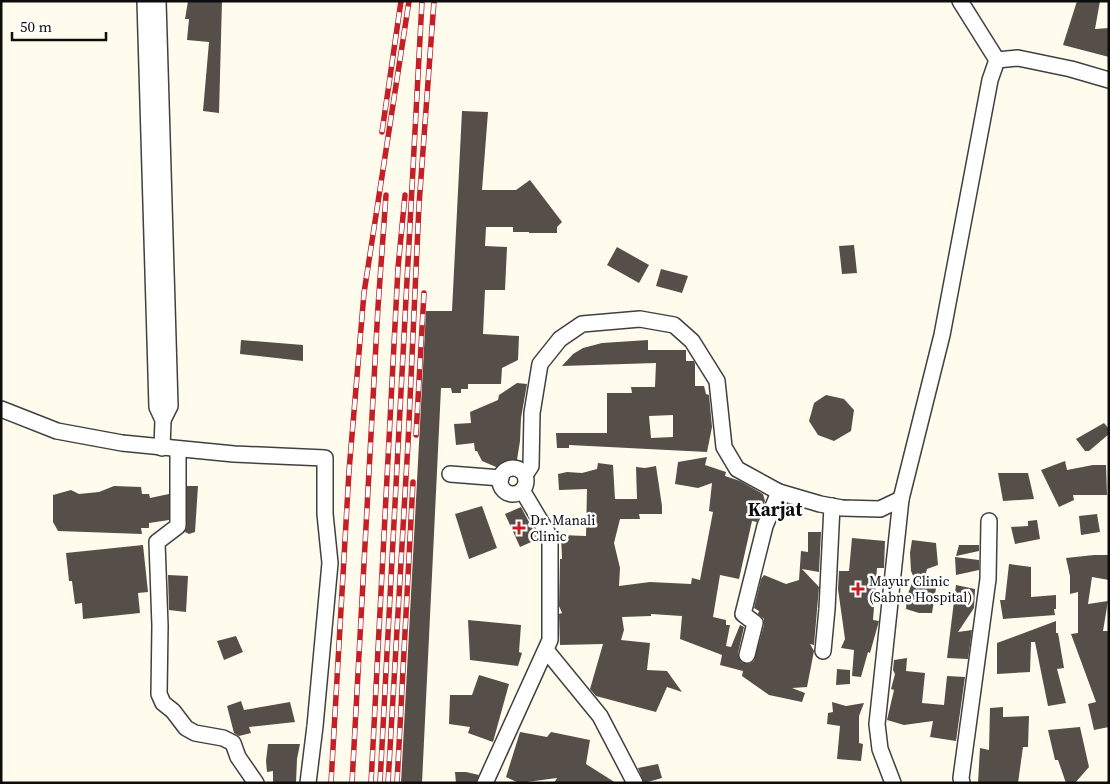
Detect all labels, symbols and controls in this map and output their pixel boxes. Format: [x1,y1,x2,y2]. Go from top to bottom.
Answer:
scale bar [12,10,106,42]
text: 50 m [20,16,52,37]
district label: Karjat [748,496,802,522]
place label: Dr. Manali Clinic [530,510,595,546]
marker: Dr. Manali Clinic [512,521,526,535]
place label: Mayur Clinic (Sabne Hospital) [869,571,972,607]
marker: Mayur Clinic (Sabne Hospital) [851,582,865,596]

